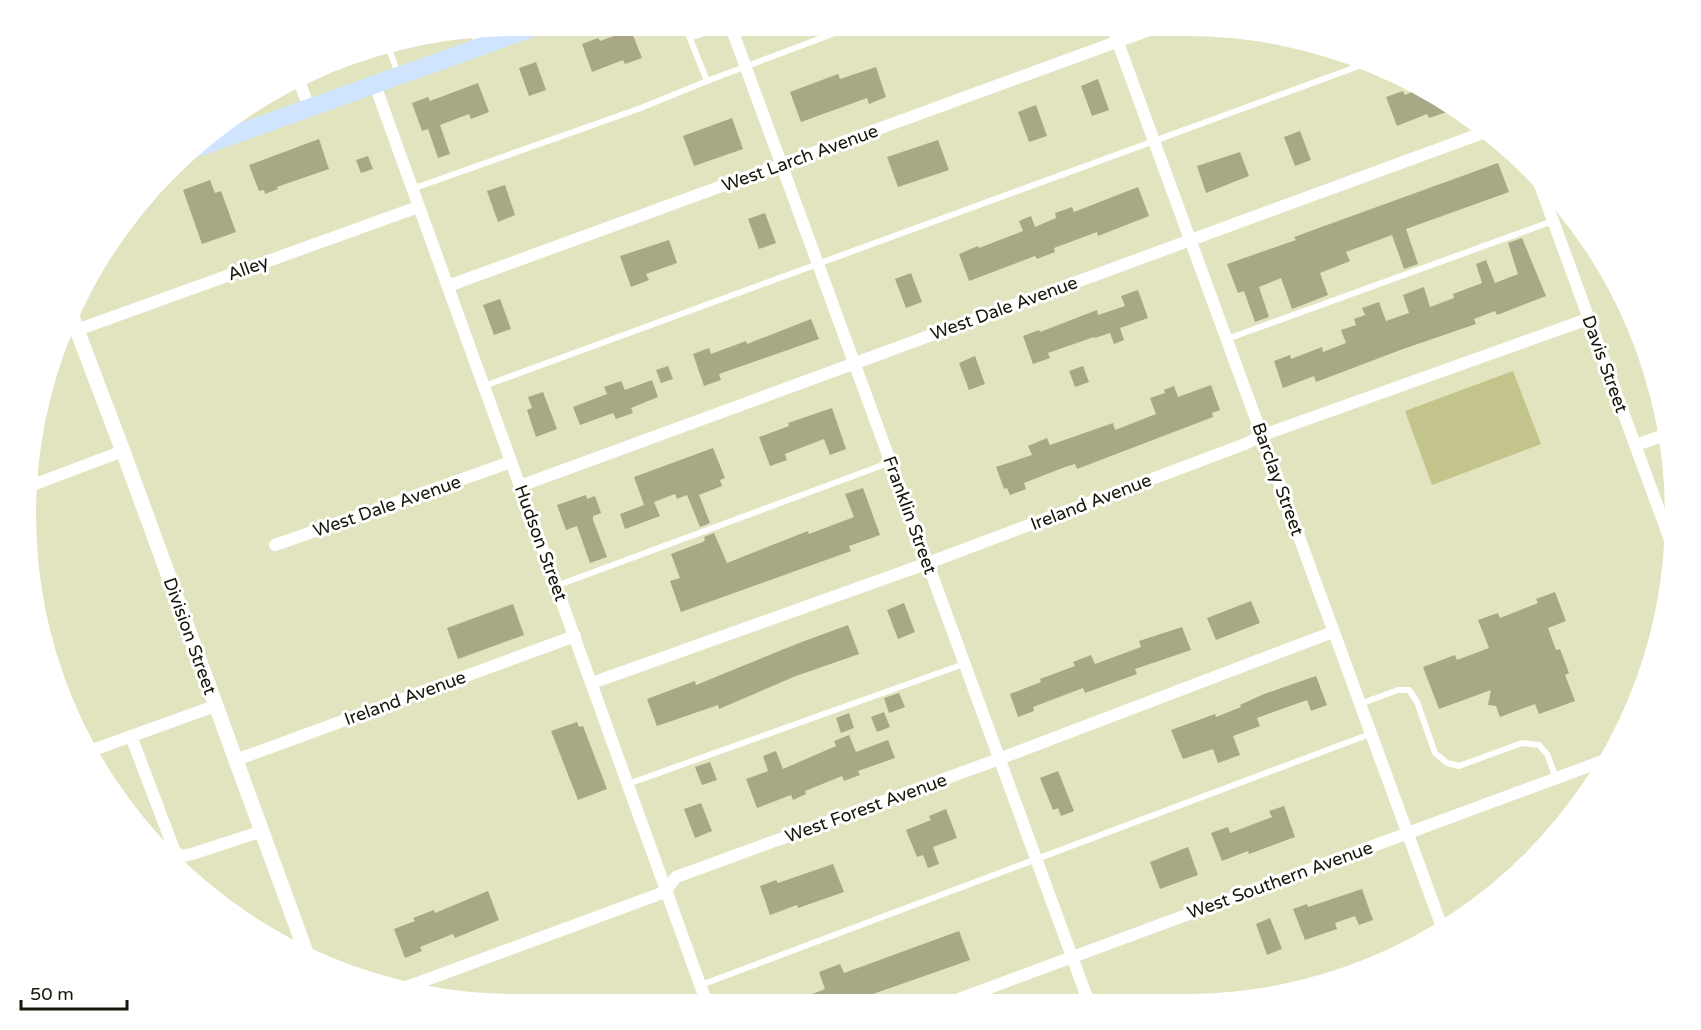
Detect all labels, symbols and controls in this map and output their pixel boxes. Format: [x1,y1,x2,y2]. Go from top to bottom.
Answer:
street label: West Larch Avenue [719,120,881,196]
street label: Alley [224,250,272,286]
street label: West Dale Avenue [927,271,1081,345]
street label: Davis Street [1577,312,1633,416]
street label: Barclay Street [1247,419,1309,539]
street label: Franklin Street [878,453,942,577]
street label: Ireland Avenue [1027,469,1155,535]
street label: West Dale Avenue [310,470,464,542]
street label: Hudson Street [510,482,572,604]
street label: Division Street [159,574,221,698]
street label: Ireland Avenue [341,666,469,730]
street label: West Forest Avenue [782,769,950,847]
street label: West Southern Avenue [1184,836,1376,924]
scale bar [21,973,128,1011]
text: 50 m [30,983,74,1005]

